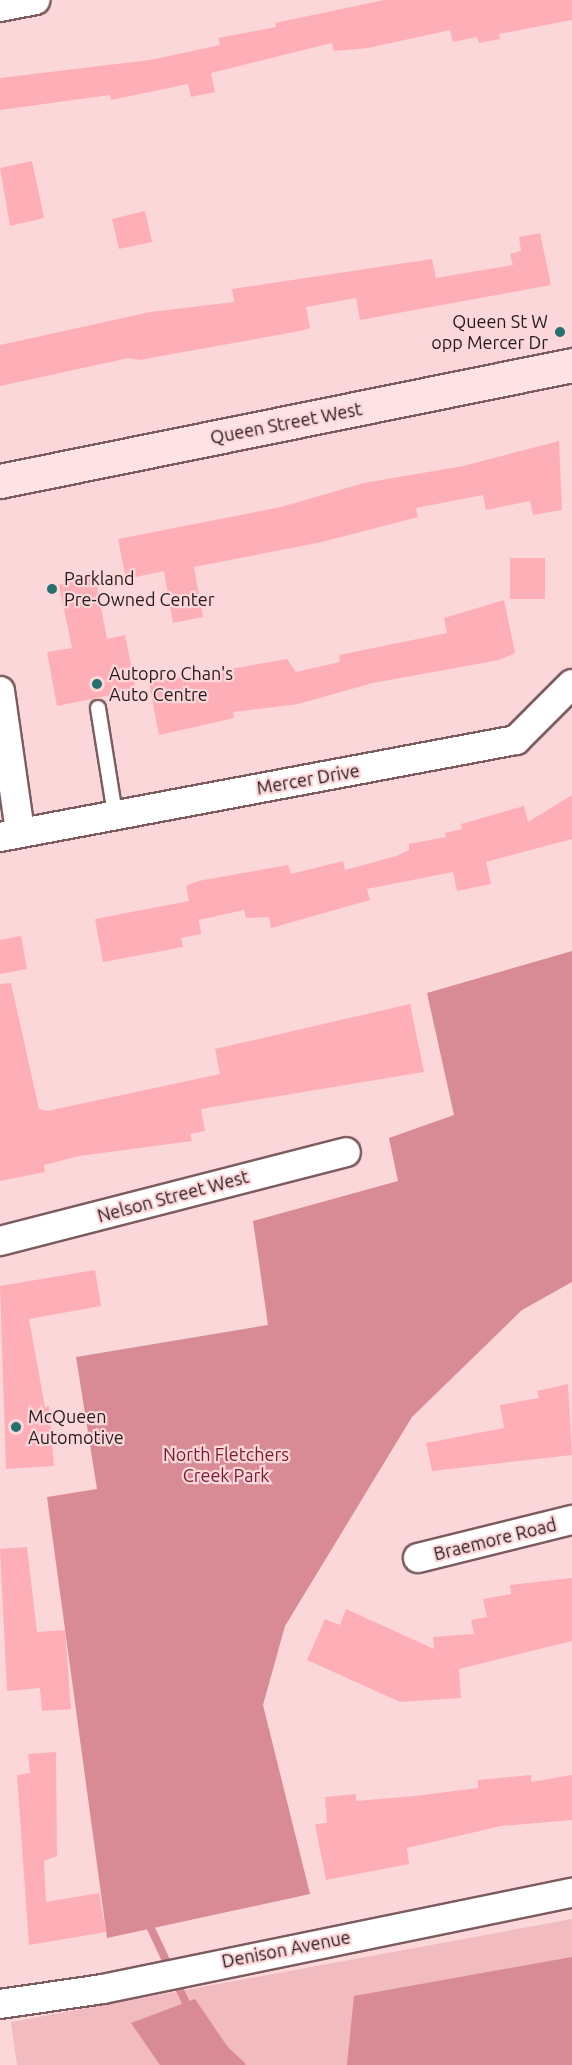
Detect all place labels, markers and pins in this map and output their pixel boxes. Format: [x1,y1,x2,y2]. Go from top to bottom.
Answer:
place label: Queen St W opp Mercer Dr [431,311,548,354]
marker: Queen St W opp Mercer Dr [553,325,567,339]
place label: Parkland Pre-Owned Center [64,568,215,610]
marker: Parkland Pre-Owned Center [45,582,59,596]
place label: Autopro Chan's Auto Centre [109,663,233,706]
marker: Autopro Chan's Auto Centre [90,677,104,691]
place label: McQueen Automotive [28,1406,124,1448]
marker: McQueen Automotive [9,1420,23,1434]

